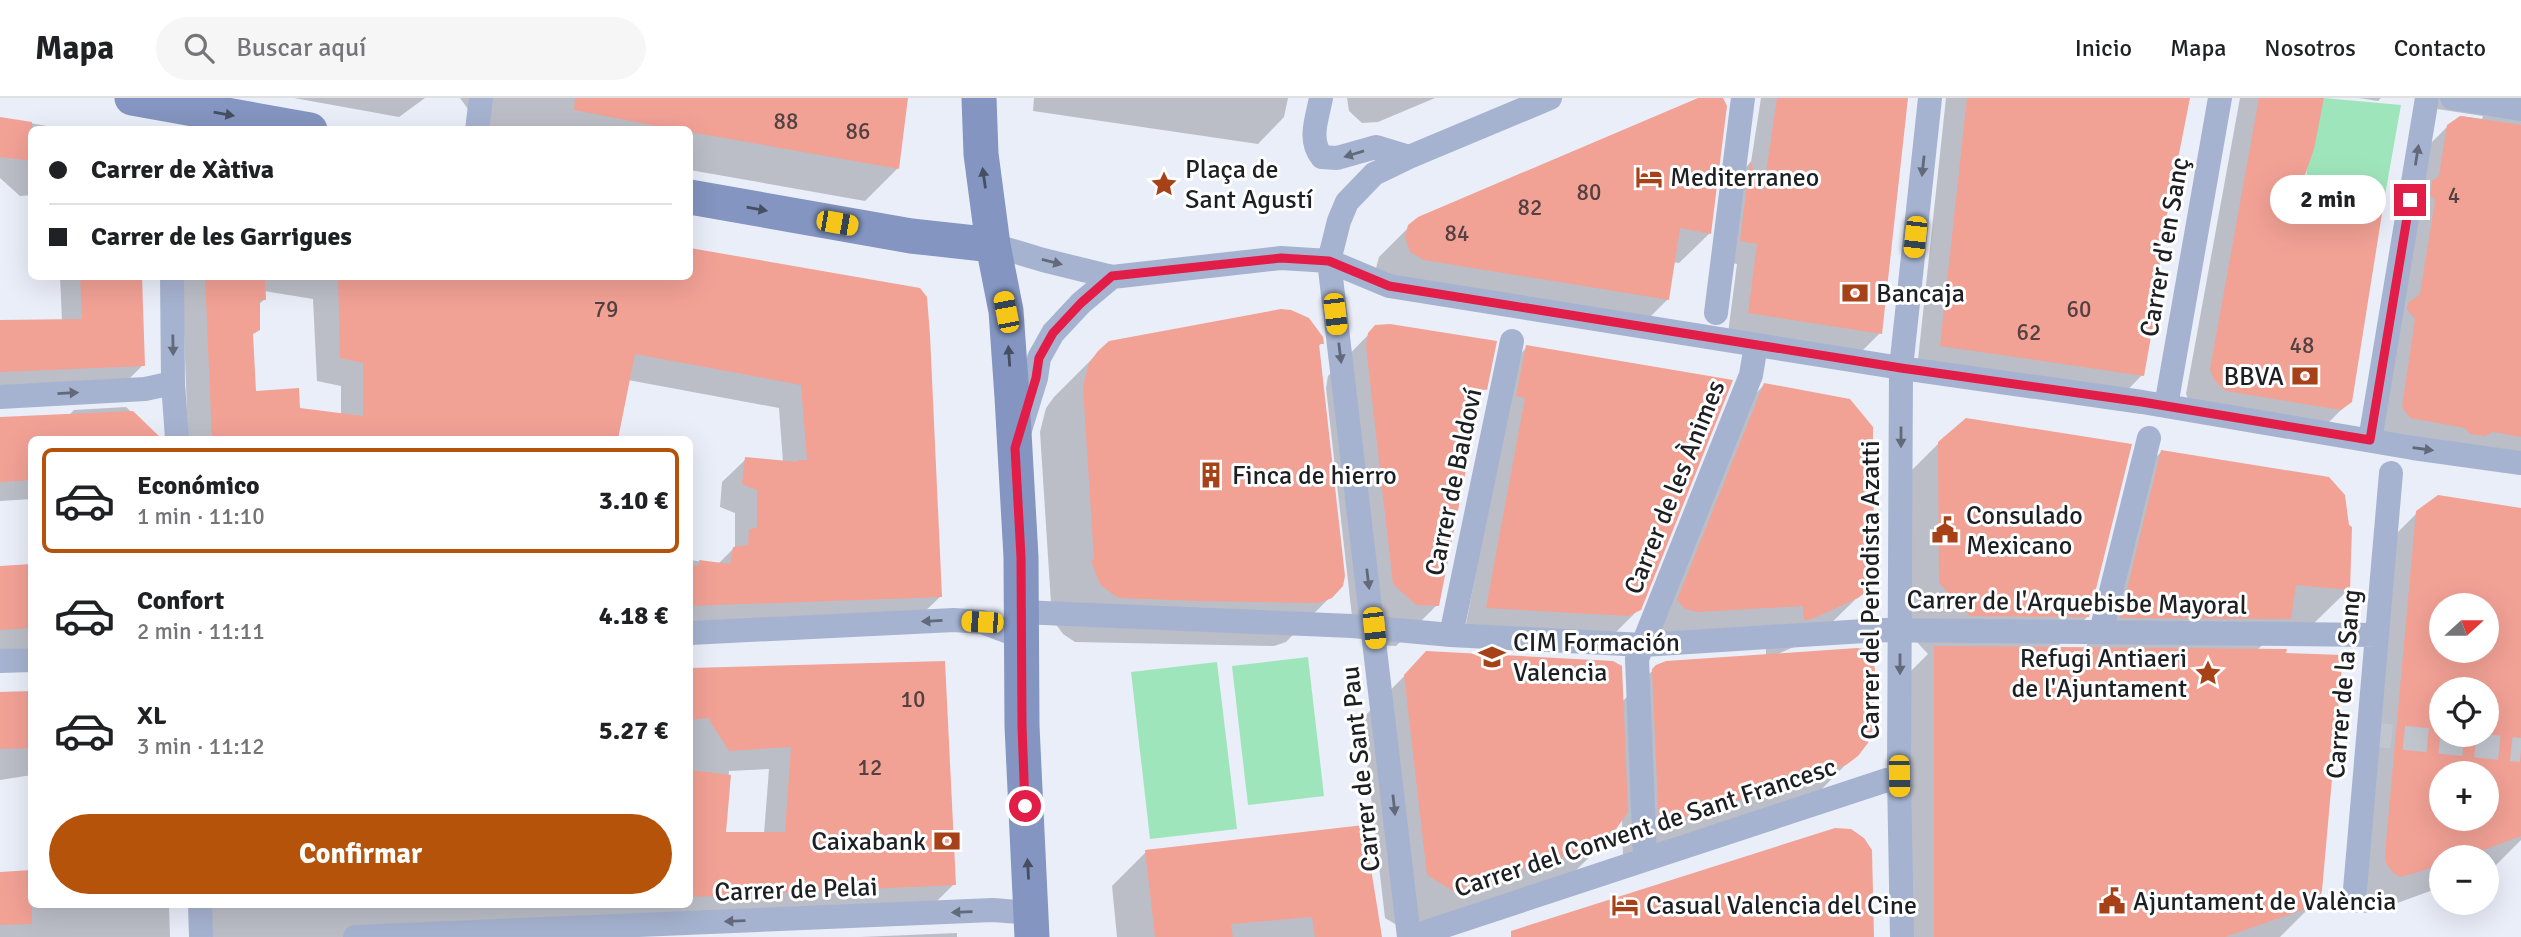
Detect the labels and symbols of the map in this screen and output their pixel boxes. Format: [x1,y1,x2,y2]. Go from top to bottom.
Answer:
house number: 88 [774,107,798,136]
one-way arrow [213,109,235,120]
house number: 86 [846,117,870,146]
one-way arrow [2412,144,2423,166]
one-way arrow [1343,149,1364,159]
place label: Plaça de Sant Agustí [1185,154,1313,216]
one-way arrow [1917,155,1928,177]
street label: Carrer d'en Sanç [2133,155,2197,339]
hotel icon: Mediterraneo [1634,162,1664,192]
place label: Mediterraneo [1670,162,1819,194]
one-way arrow [978,167,989,189]
place icon: Plaça de Sant Agustí [1149,169,1179,199]
callout: 2 min [2270,176,2386,224]
house number: 80 [1577,178,1601,207]
house number: 4 [2448,181,2460,210]
route end [2394,184,2426,216]
house number: 82 [1518,193,1542,222]
one-way arrow [746,204,768,215]
car [815,209,860,237]
car [1903,215,1928,259]
house number: 84 [1445,219,1469,248]
one-way arrow [1041,257,1063,268]
bank icon: Bancaja [1840,278,1870,308]
place label: Bancaja [1876,278,1965,310]
car [992,289,1021,335]
car [1323,292,1348,336]
house number: 79 [594,295,618,324]
house number: 60 [2067,295,2091,324]
house number: 62 [2017,318,2041,347]
house number: 48 [2290,331,2314,360]
one-way arrow [167,334,179,356]
one-way arrow [1334,343,1345,365]
one-way arrow [1003,344,1014,366]
place label: BBVA [2223,361,2284,393]
bank icon: BBVA [2290,361,2320,391]
street label: Carrer de les Ànimes [1617,376,1732,599]
street label: Carrer de Baldoví [1419,386,1489,579]
one-way arrow [57,388,79,399]
one-way arrow [1895,426,1907,448]
street label: Carrer del Periodista Azatti [1855,440,1887,740]
one-way arrow [2412,444,2434,455]
building icon: Finca de hierro [1196,460,1226,490]
place label: Finca de hierro [1232,460,1397,492]
place label: Consulado Mexicano [1966,500,2083,562]
public building icon: Consulado Mexicano [1930,515,1960,545]
one-way arrow [1362,568,1373,590]
street label: Carrer de l'Arquebisbe Mayoral [1906,584,2247,622]
street label: Carrer de la Sang [2320,588,2368,780]
north arrow [2429,593,2499,663]
car [1362,606,1387,650]
car [961,610,1004,634]
one-way arrow [921,616,943,627]
place label: CIM Formación Valencia [1513,627,1680,689]
school or university icon: CIM Formación Valencia [1477,642,1507,672]
place label: Refugi Antiaeri de l'Ajuntament [2011,643,2187,705]
one-way arrow [1894,653,1906,675]
place icon: Refugi Antiaeri de l'Ajuntament [2193,658,2223,688]
street label: Carrer de Sant Pau [1334,665,1388,873]
house number: 10 [901,685,925,714]
street label: Carrer del Convent de Sant Francesc [1450,751,1840,905]
house number: 12 [858,753,882,782]
car [1889,755,1910,797]
route start [1009,790,1041,822]
one-way arrow [1389,794,1400,816]
place label: Caixabank [811,826,926,858]
bank icon: Caixabank [932,826,962,856]
one-way arrow [1023,858,1034,880]
street label: Carrer de Pelai [714,871,878,909]
public building icon: Ajuntament de València [2097,886,2127,916]
place label: Ajuntament de València [2133,886,2396,918]
hotel icon: Casual Valencia del Cine [1610,890,1640,920]
place label: Casual Valencia del Cine [1646,890,1917,922]
one-way arrow [951,906,973,917]
one-way arrow [724,916,746,927]

